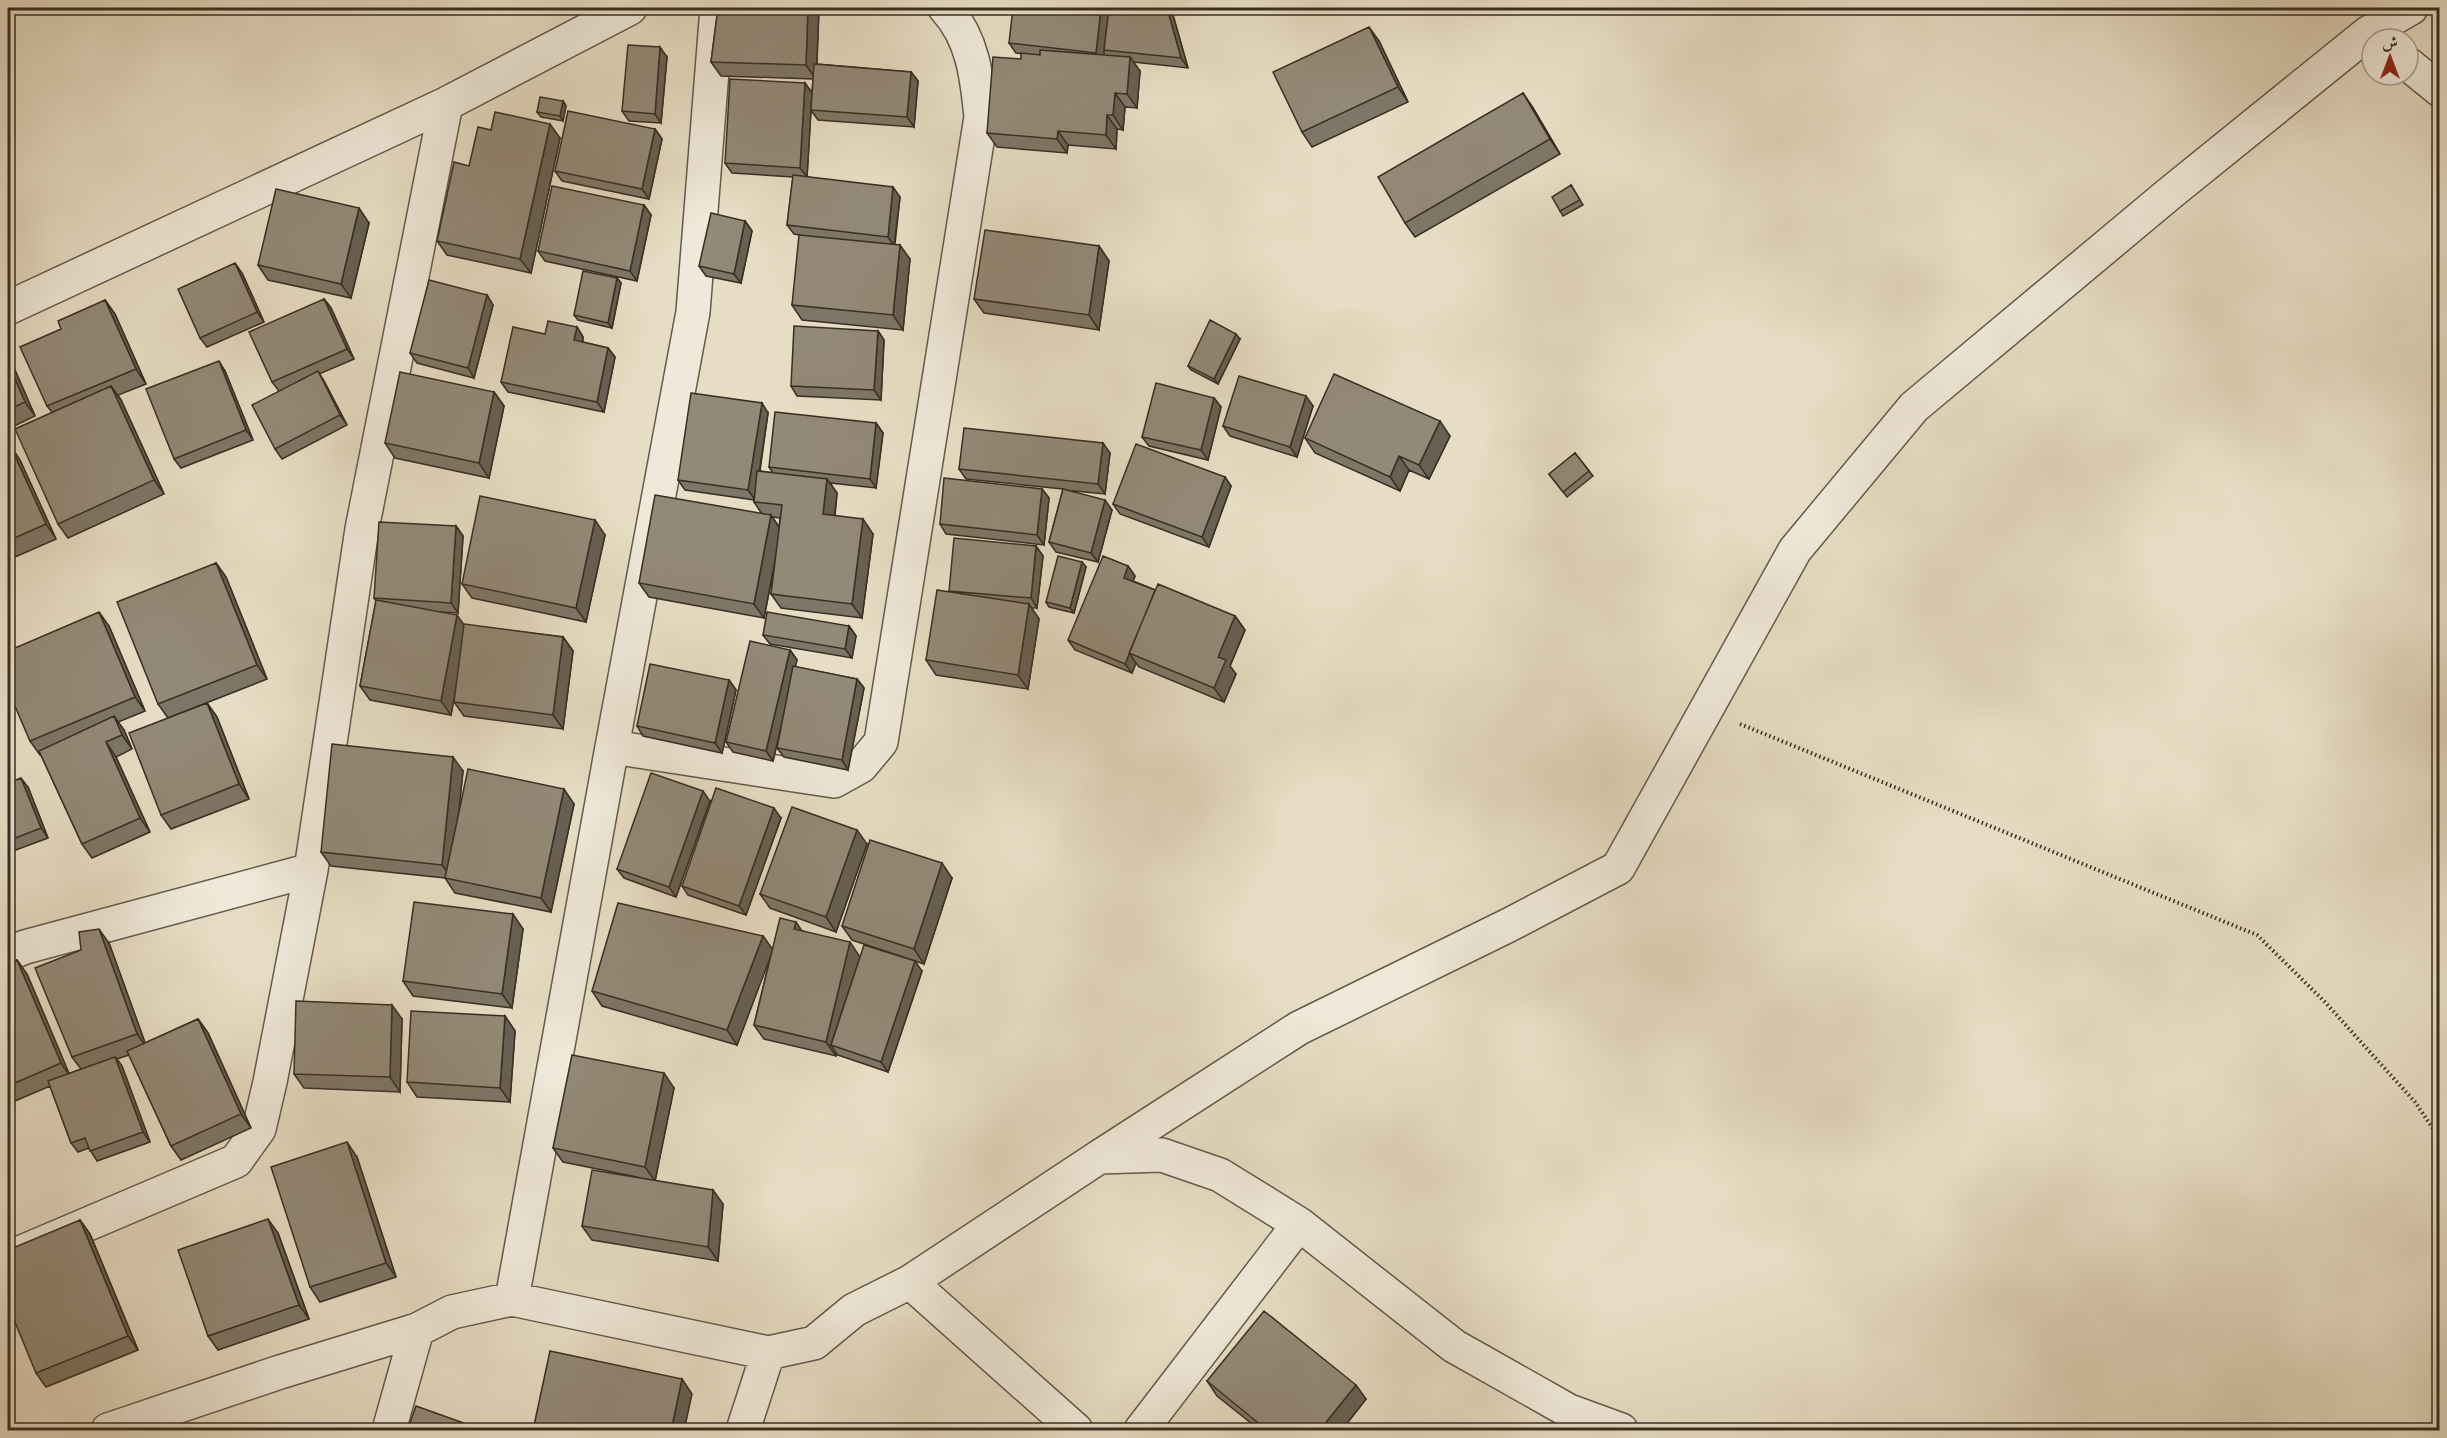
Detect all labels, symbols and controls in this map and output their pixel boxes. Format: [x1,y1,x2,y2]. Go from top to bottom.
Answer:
north arrow [2360,27,2420,87]
text: ش [2382,32,2398,54]

